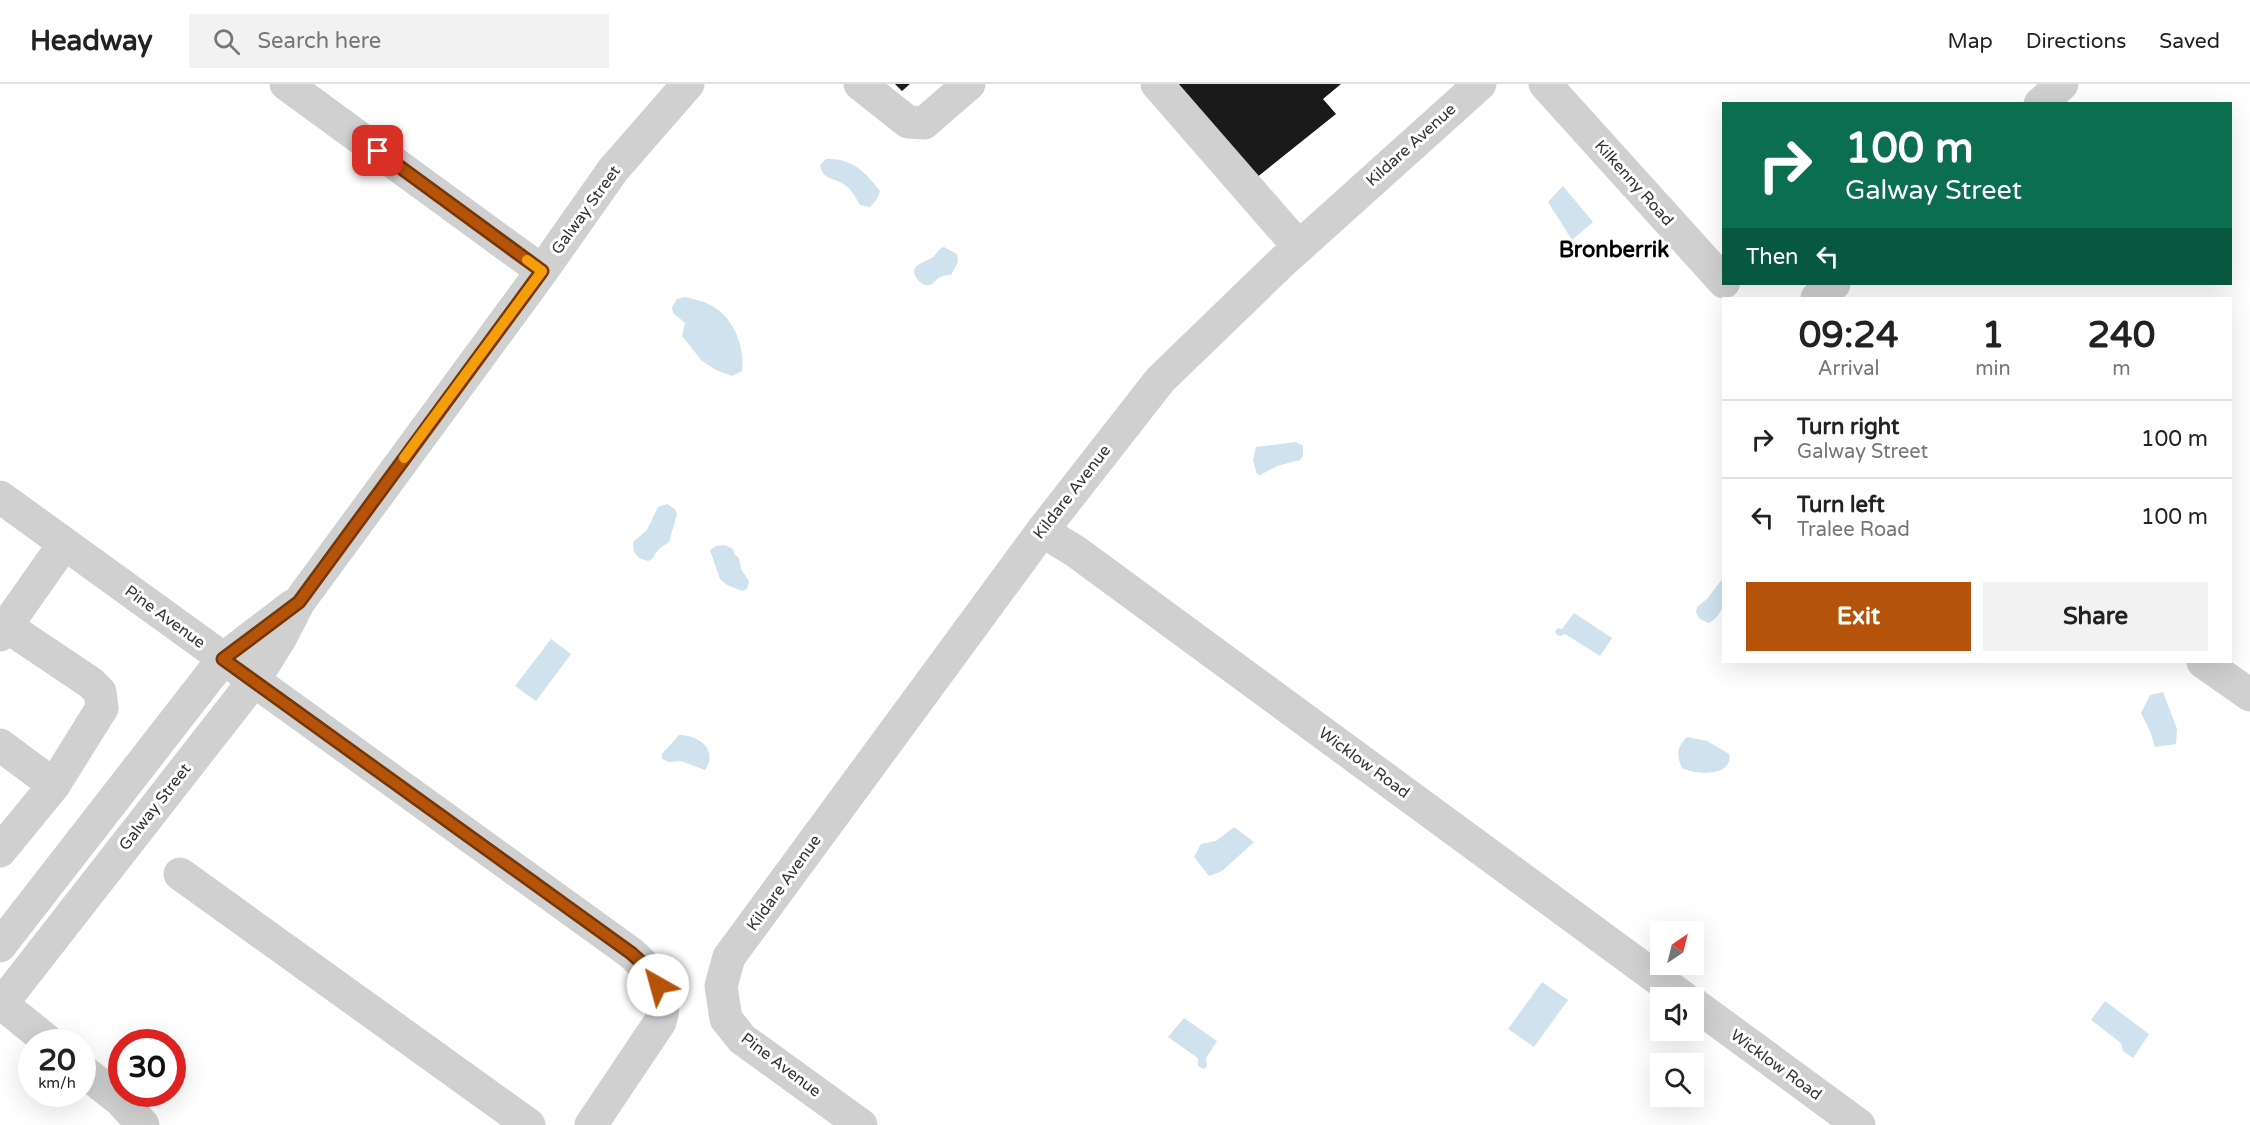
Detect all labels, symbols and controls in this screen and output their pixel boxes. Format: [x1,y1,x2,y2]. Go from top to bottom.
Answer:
search box [189,14,609,68]
text: Headway [30,24,153,58]
icon: search [210,25,243,58]
text: Search here [258,28,381,54]
text: Map [1947,29,1993,54]
text: Directions [2026,29,2126,54]
text: Saved [2159,29,2220,54]
street label: Kildare Avenue [1362,99,1460,191]
text: 100 m [1845,123,1974,174]
pin [352,125,403,176]
icon: right [1746,126,1824,204]
icon: arrive [361,134,394,167]
street label: Kilkenny Road [1590,136,1678,230]
street label: Galway Street [547,162,625,258]
text: Galway Street [1845,174,2022,207]
district label: Bronberrik [1559,237,1669,263]
icon: left [1811,240,1844,273]
text: Then [1746,244,1799,270]
text: 09:24 [1799,314,1899,357]
text: 1 [1982,314,2004,357]
text: 240 [2087,314,2155,357]
text: Arrival [1818,357,1880,381]
text: min [1975,357,2011,381]
text: m [2112,357,2131,381]
text: Turn right [1797,414,1899,440]
icon: right [1746,423,1779,456]
text: 100 m [2141,426,2208,452]
text: Galway Street [1797,440,1928,464]
street label: Kildare Avenue [1029,441,1115,543]
text: Turn left [1797,492,1885,518]
icon: left [1746,501,1779,534]
text: 100 m [2141,504,2208,530]
text: Tralee Road [1797,518,1910,542]
street label: Pine Avenue [121,581,209,653]
button: Exit [1746,582,1971,651]
button: Share [1983,582,2208,651]
street label: Wicklow Road [1314,723,1414,803]
street label: Galway Street [115,759,195,855]
street label: Kildare Avenue [742,831,826,935]
north arrow [1650,921,1704,975]
map controls [1650,921,1704,1107]
position arrow [626,953,690,1017]
button: sound [1650,987,1704,1041]
street label: Wicklow Road [1726,1025,1826,1105]
street label: Pine Avenue [737,1028,825,1102]
speed limit sign: 30 [108,1029,186,1107]
text: 20 [38,1042,76,1079]
button: search [1650,1053,1704,1107]
text: km/h [38,1074,76,1092]

